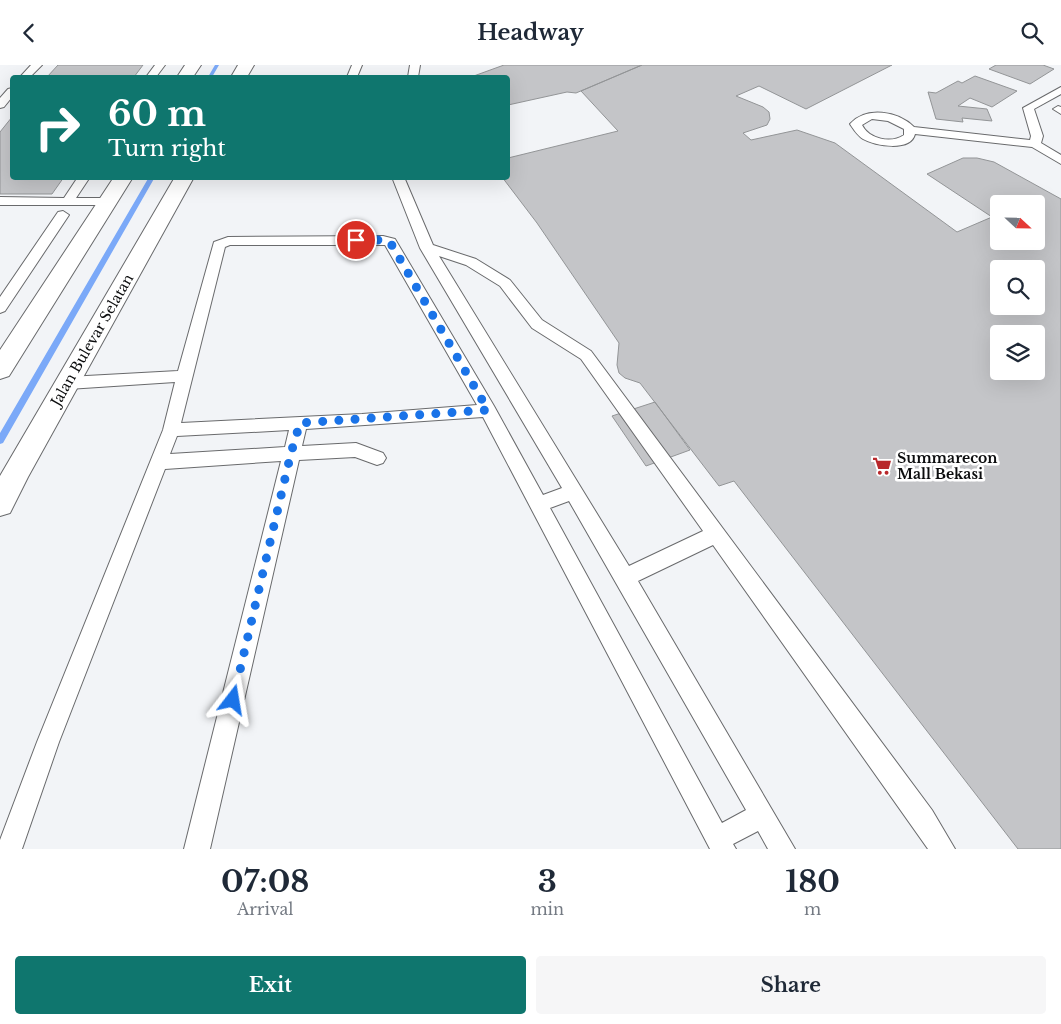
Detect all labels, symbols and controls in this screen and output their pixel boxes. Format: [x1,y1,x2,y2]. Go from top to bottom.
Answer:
icon: back [15,19,43,47]
text: Headway [477,19,584,46]
icon: search [1018,19,1046,47]
text: 60 m [108,92,206,135]
icon: right [25,95,90,160]
text: Turn right [108,135,226,162]
north arrow [990,195,1045,250]
map controls [990,195,1045,380]
pin [335,219,377,261]
icon: arrive [342,226,370,254]
button: search [990,260,1045,315]
street label: Jalan Bulevar Selatan [46,270,137,411]
button: layers [990,325,1045,380]
place label: Summarecon Mall Bekasi [897,449,998,483]
supermarket icon: Summarecon Mall Bekasi [871,455,893,477]
position arrow [206,673,258,725]
text: 07:08 [221,863,309,900]
text: 3 [538,863,557,900]
text: 180 [785,863,840,900]
text: Arrival [237,899,294,919]
text: min [530,899,564,919]
text: m [804,899,821,919]
button: Exit [15,956,526,1014]
button: Share [536,956,1046,1014]

